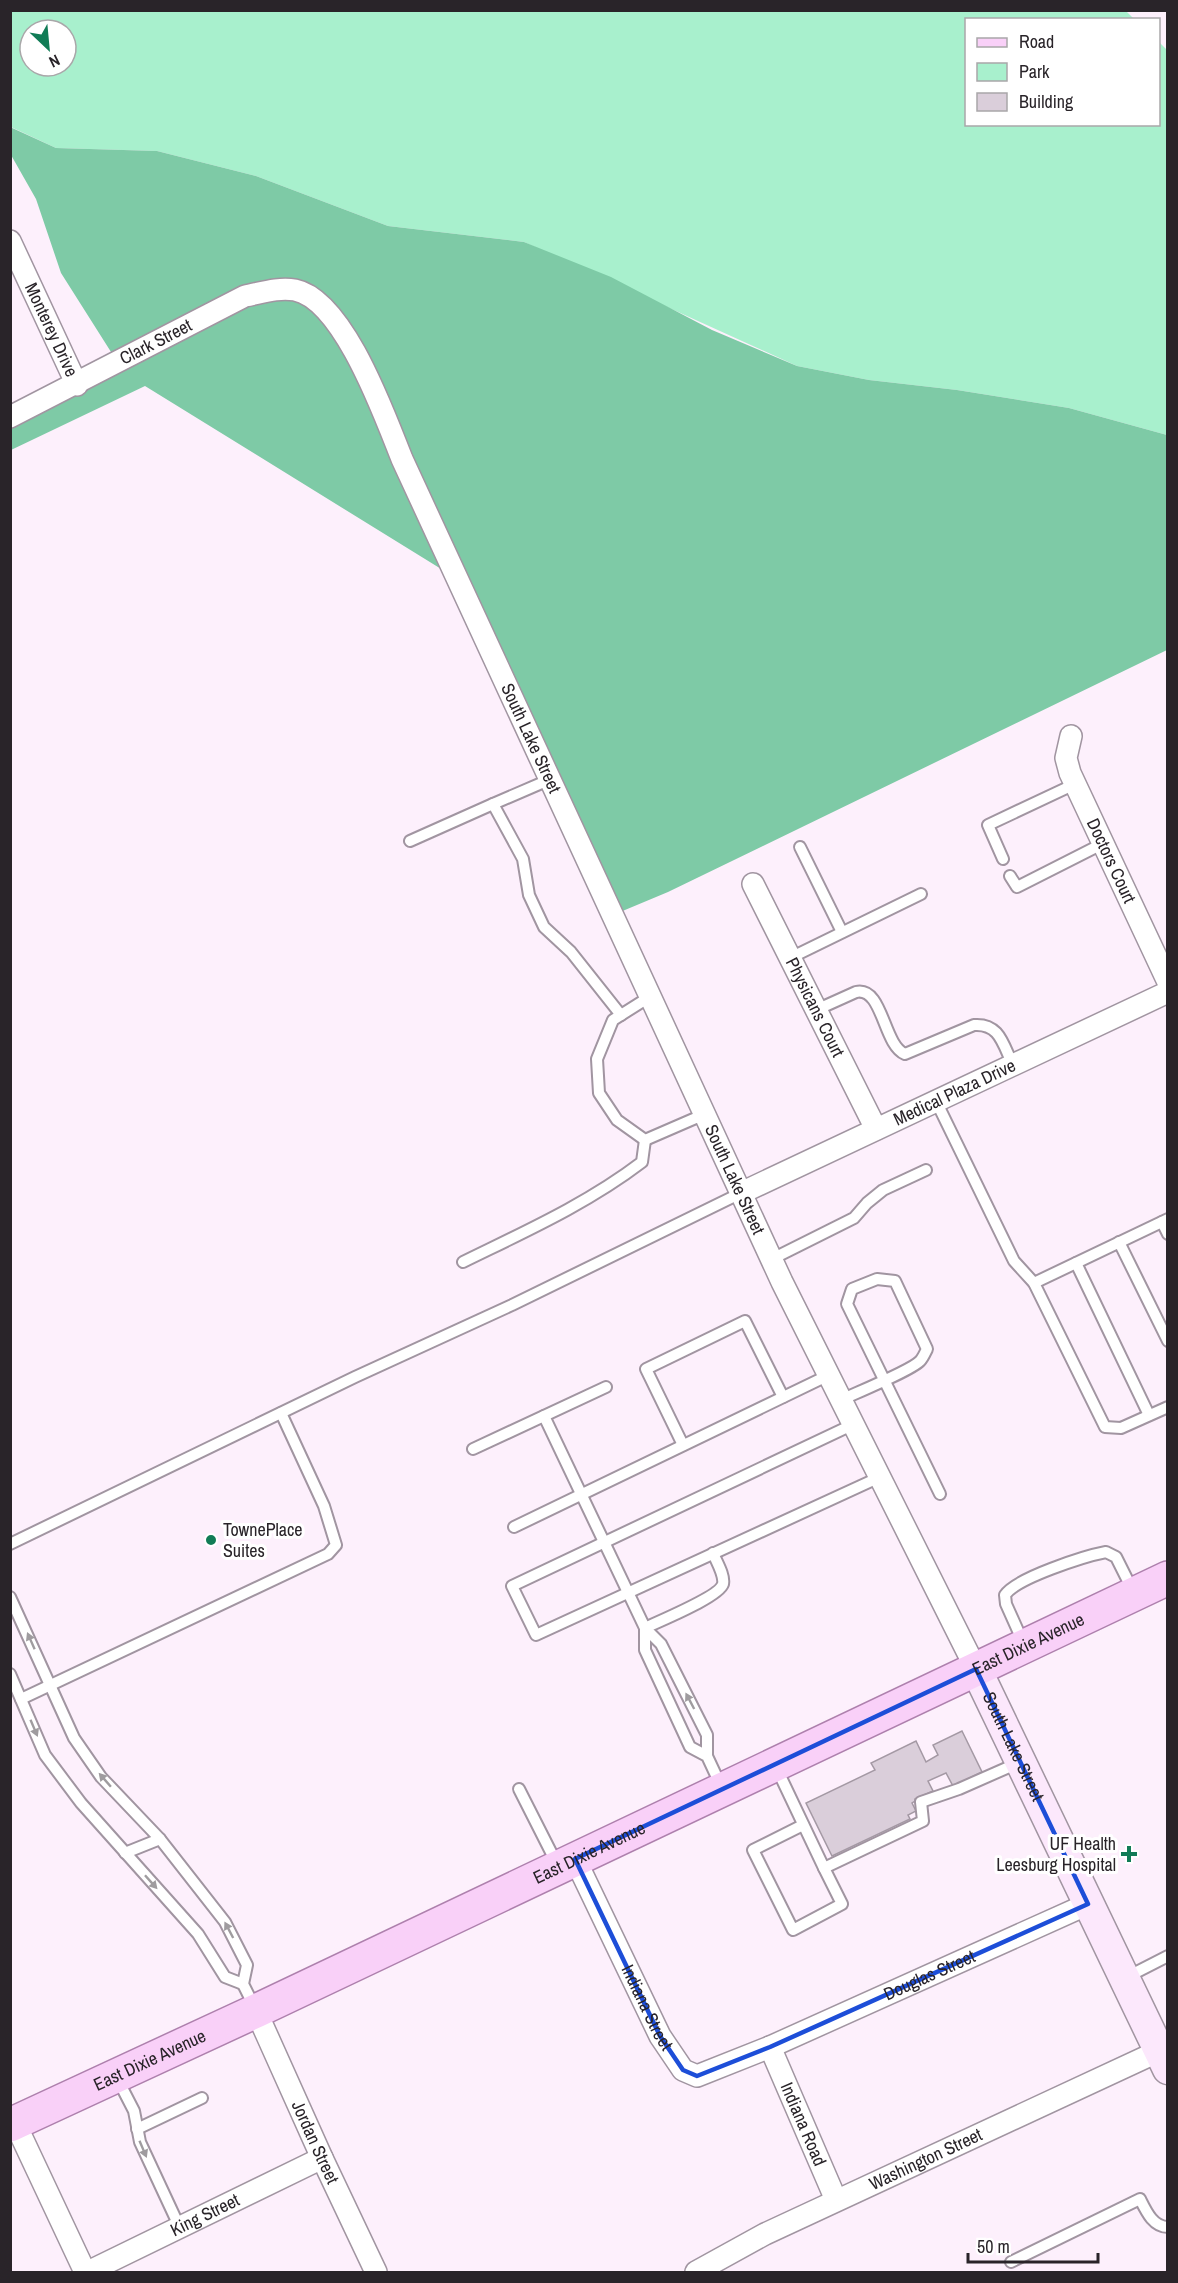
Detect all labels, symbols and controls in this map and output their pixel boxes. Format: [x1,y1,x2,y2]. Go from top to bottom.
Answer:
north arrow [18,18,78,78]
legend [965,18,1160,126]
text: Road [1019,29,1054,54]
text: N [45,50,64,73]
text: Park [1019,59,1050,84]
text: Building [1019,89,1074,114]
street label: Monterey Drive [19,279,84,381]
street label: Clark Street [115,313,196,370]
street label: South Lake Street [495,679,568,797]
street label: Doctors Court [1081,814,1142,907]
street label: Physicans Court [780,953,851,1061]
street label: Medical Plaza Drive [889,1053,1019,1132]
street label: South Lake Street [699,1120,771,1238]
place label: TownePlace Suites [223,1517,303,1563]
marker: TownePlace Suites [204,1533,218,1547]
street label: East Dixie Avenue [968,1607,1088,1681]
one-way arrow [26,1633,35,1650]
street label: South Lake Street [977,1688,1051,1805]
one-way arrow [685,1693,694,1710]
one-way arrow [30,1719,39,1737]
one-way arrow [98,1773,112,1788]
street label: East Dixie Avenue [529,1815,649,1890]
place label: UF Health Leesburg Hospital [996,1831,1116,1877]
marker: UF Health Leesburg Hospital [1120,1845,1138,1863]
one-way arrow [144,1874,157,1889]
one-way arrow [224,1921,234,1938]
street label: Douglas Street [880,1943,979,2006]
street label: Indiana Street [616,1960,679,2055]
street label: East Dixie Avenue [89,2023,210,2097]
street label: Indiana Road [775,2078,833,2170]
street label: Jordan Street [286,2097,345,2188]
street label: Washington Street [865,2122,986,2196]
one-way arrow [139,2140,149,2158]
street label: King Street [166,2187,243,2242]
scale bar [968,2226,1098,2264]
text: 50 m [977,2234,1010,2259]

